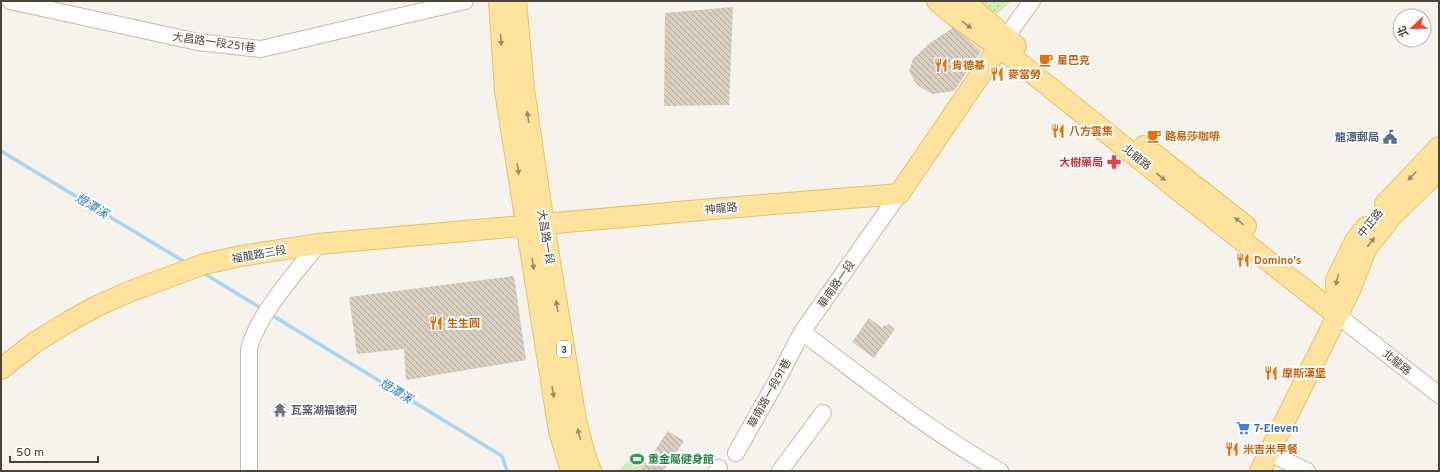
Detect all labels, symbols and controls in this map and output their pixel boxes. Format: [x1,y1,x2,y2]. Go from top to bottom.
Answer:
north arrow [1392,8,1432,48]
one-way arrow [962,21,972,29]
text: 北 [1395,24,1412,39]
street label: 大昌路一段251巷 [171,30,256,56]
one-way arrow [498,34,505,46]
cafe icon: 星巴克 [1038,52,1054,68]
place label: 星巴克 [1057,54,1090,68]
restaurant icon: 肯德基 [933,57,949,73]
place label: 肯德基 [952,59,985,73]
restaurant icon: 麥當勞 [989,66,1005,82]
place label: 麥當勞 [1008,68,1041,82]
one-way arrow [525,111,531,123]
restaurant icon: 八方雲集 [1050,123,1066,139]
place label: 八方雲集 [1069,125,1113,139]
cafe icon: 路易莎咖啡 [1146,128,1162,144]
public building icon: 龍潭郵局 [1382,129,1398,145]
place label: 路易莎咖啡 [1165,130,1220,144]
place label: 龍潭郵局 [1335,131,1379,145]
street label: 北龍路 [1119,142,1154,174]
pharmacy icon: 大樹藥局 [1106,154,1122,170]
place label: 大樹藥局 [1059,156,1103,170]
one-way arrow [515,163,521,175]
one-way arrow [1407,171,1417,181]
one-way arrow [1156,172,1166,181]
water label: 燈潭溪 [72,191,113,224]
street label: 神龍路 [704,201,738,217]
street label: 中正路 [1355,206,1387,241]
street label: 大昌路一段 [534,209,556,265]
one-way arrow [1233,216,1244,225]
one-way arrow [1367,237,1375,247]
street label: 福龍路三段 [231,243,287,267]
restaurant icon: Domino's [1235,252,1251,268]
place label: Domino's [1254,254,1301,268]
one-way arrow [530,258,536,270]
street label: 華南路一段 [815,258,858,311]
one-way arrow [1334,274,1340,286]
one-way arrow [554,300,560,312]
restaurant icon: 生生圓 [428,315,444,331]
place label: 生生圓 [447,317,480,331]
road number: 3 [557,341,571,357]
street label: 北龍路 [1379,347,1414,379]
street label: 華南路一段91巷 [745,357,795,430]
restaurant icon: 摩斯漢堡 [1263,365,1279,381]
place label: 摩斯漢堡 [1282,367,1326,381]
water label: 燈潭溪 [376,376,417,409]
one-way arrow [550,386,556,398]
temple icon: 瓦窯湖福德祠 [272,402,288,418]
place label: 瓦窯湖福德祠 [291,404,357,418]
supermarket icon: 7-Eleven [1235,420,1251,436]
place label: 7-Eleven [1254,422,1298,436]
one-way arrow [576,428,582,440]
scale bar [10,438,98,464]
restaurant icon: 米吉米早餐 [1224,441,1240,457]
place label: 米吉米早餐 [1243,443,1298,457]
text: 50 m [16,445,44,461]
sports icon: 重金屬健身館 [629,451,645,467]
place label: 重金屬健身館 [648,453,714,467]

